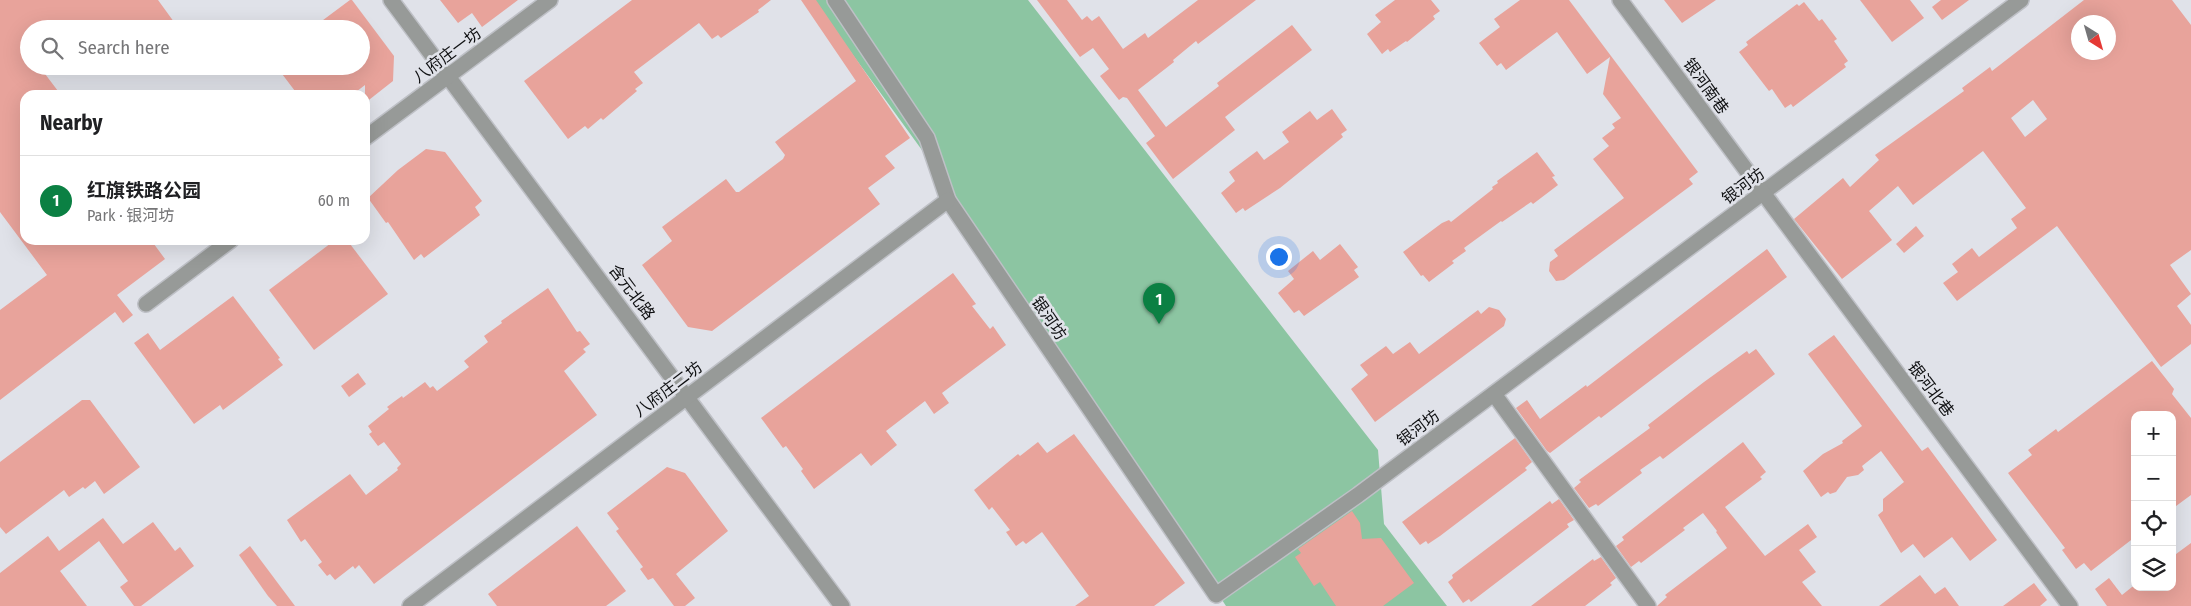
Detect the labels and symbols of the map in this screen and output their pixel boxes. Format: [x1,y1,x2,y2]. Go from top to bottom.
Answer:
north arrow [2071,15,2116,60]
street label: 八府庄一坊 [409,23,485,87]
street label: 银河南巷 [1680,55,1732,117]
street label: 银河坊 [1718,164,1768,208]
your location [1266,244,1292,270]
street label: 含元北路 [605,261,659,323]
pin: 1 [1143,283,1175,324]
street label: 银河坊 [1028,293,1070,343]
street label: 八府庄二坊 [630,357,706,421]
street label: 银河北巷 [1904,358,1958,420]
street label: 银河坊 [1393,406,1443,450]

